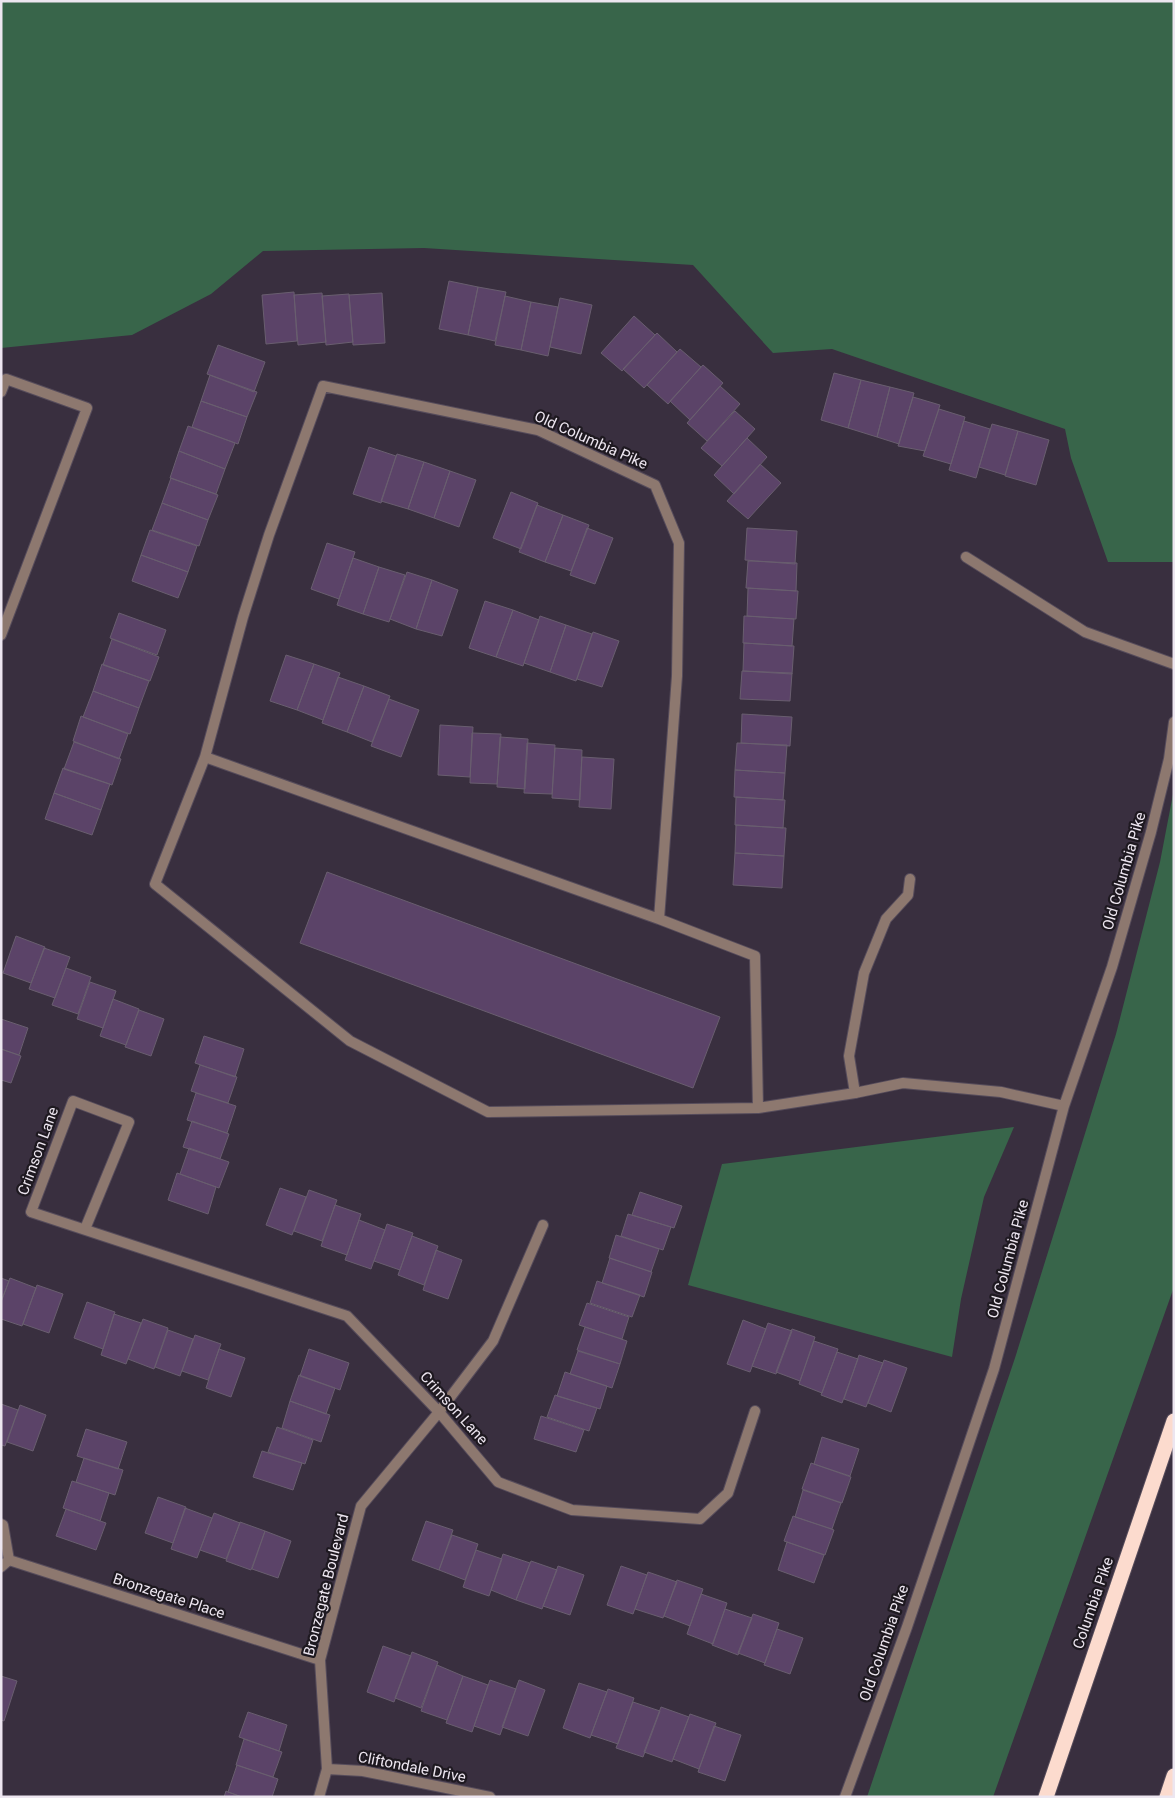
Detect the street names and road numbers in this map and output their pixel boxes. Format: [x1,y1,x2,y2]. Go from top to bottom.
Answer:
street label: Old Columbia Pike [532,407,650,473]
street label: Old Columbia Pike [1099,810,1149,932]
street label: Crimson Lane [14,1104,62,1198]
street label: Old Columbia Pike [984,1198,1032,1320]
street label: Crimson Lane [416,1368,492,1448]
street label: Bronzegate Boulevard [300,1512,352,1658]
street label: Columbia Pike [1069,1555,1117,1651]
street label: Bronzegate Place [111,1569,227,1623]
street label: Old Columbia Pike [856,1582,912,1704]
street label: Cliftondale Drive [357,1748,468,1786]

